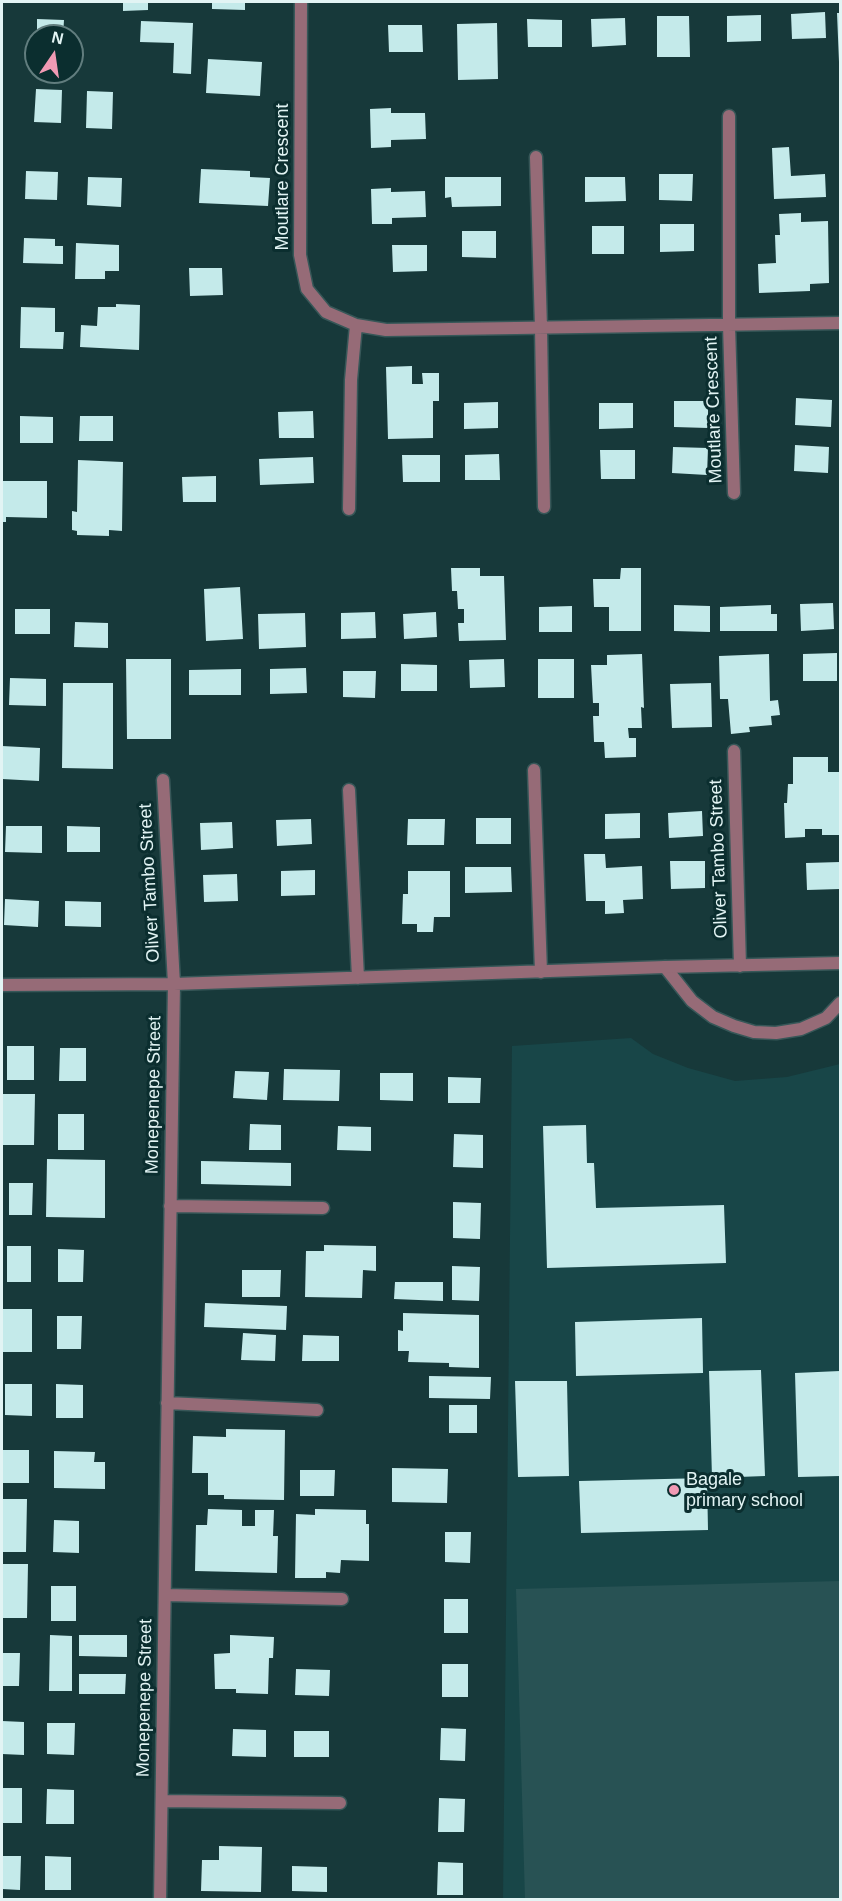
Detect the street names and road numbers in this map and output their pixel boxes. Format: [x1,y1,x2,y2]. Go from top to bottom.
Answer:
street label: Moutlare Crescent [272,103,294,251]
street label: Moutlare Crescent [701,336,727,484]
street label: Oliver Tambo Street [705,779,733,939]
street label: Oliver Tambo Street [135,803,165,963]
street label: Monepenepe Street [142,1016,166,1174]
street label: Monepenepe Street [133,1619,157,1777]

